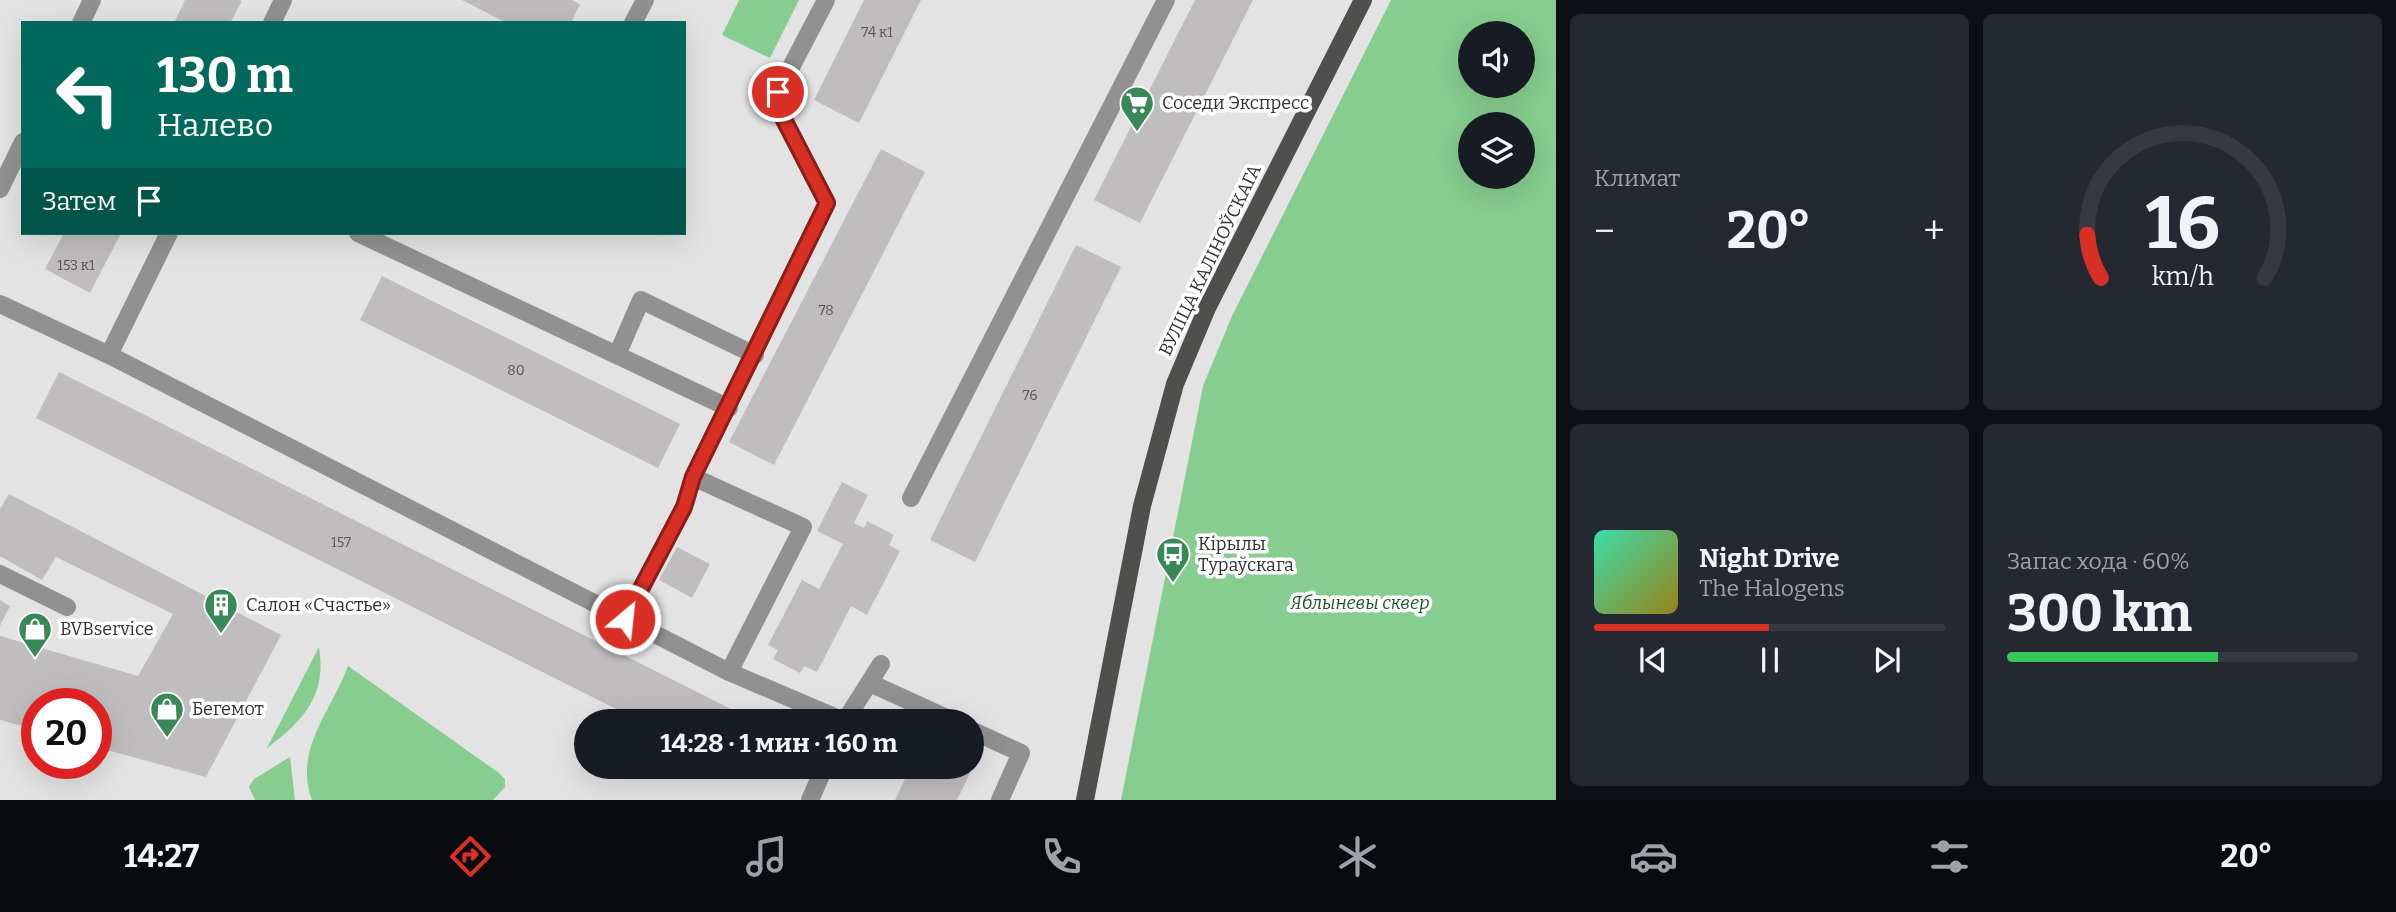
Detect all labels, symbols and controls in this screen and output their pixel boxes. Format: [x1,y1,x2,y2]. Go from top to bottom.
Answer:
map controls [1458,21,1535,189]
button: sound [1458,21,1535,98]
house number: 74 к1 [861,24,893,41]
text: 130 m [157,46,293,105]
icon: left [42,49,133,140]
pin [748,62,808,122]
icon: arrive [759,73,797,111]
supermarket icon: Соседи Экспресс [1118,84,1156,133]
place label: Соседи Экспресс [1162,92,1309,114]
text: Налево [157,106,273,144]
button: layers [1458,112,1535,189]
street label: ВУЛІЦА КАЛІНОЎСКАГА [1154,161,1266,359]
text: Климат [1594,164,1680,192]
text: 16 [2145,180,2220,267]
icon: arrive [130,182,168,220]
text: Затем [42,186,116,217]
text: 20° [1727,199,1811,262]
text: − [1594,208,1615,254]
text: + [1923,208,1945,254]
house number: 153 к1 [57,257,95,274]
text: km/h [2152,262,2214,292]
house number: 78 [818,302,834,319]
house number: 80 [507,362,525,379]
house number: 76 [1022,387,1038,404]
place label: Кірылы Тураўскага [1198,533,1294,576]
house number: 157 [331,534,351,551]
bus stop icon: Кірылы Тураўскага [1154,535,1192,584]
text: Night Drive [1699,543,1840,574]
text: Запас хода · 60% [2007,547,2190,575]
text: The Halogens [1699,574,1845,602]
position arrow [588,582,662,656]
text: 300 km [2007,582,2192,645]
building icon: Салон «Счастье» [202,586,240,635]
park label: Яблыневы сквер [1289,592,1430,614]
place label: Салон «Счастье» [246,594,391,616]
shop icon: BVBservice [16,610,54,659]
place label: BVBservice [60,618,154,640]
icon: previous [1634,641,1672,679]
icon: pause [1751,641,1789,679]
icon: next [1868,641,1906,679]
speed limit sign: 20 [21,688,112,779]
shop icon: Бегемот [148,690,186,739]
place label: Бегемот [192,698,264,720]
text: 14:28 · 1 мин · 160 m [660,728,898,759]
icon: directions [446,832,495,881]
icon: music [742,832,791,881]
icon: phone [1037,832,1086,881]
icon: climate [1333,832,1382,881]
icon: car [1629,832,1678,881]
icon: filters [1925,832,1974,881]
text: 14:27 [123,837,199,875]
text: 20° [2220,837,2273,875]

